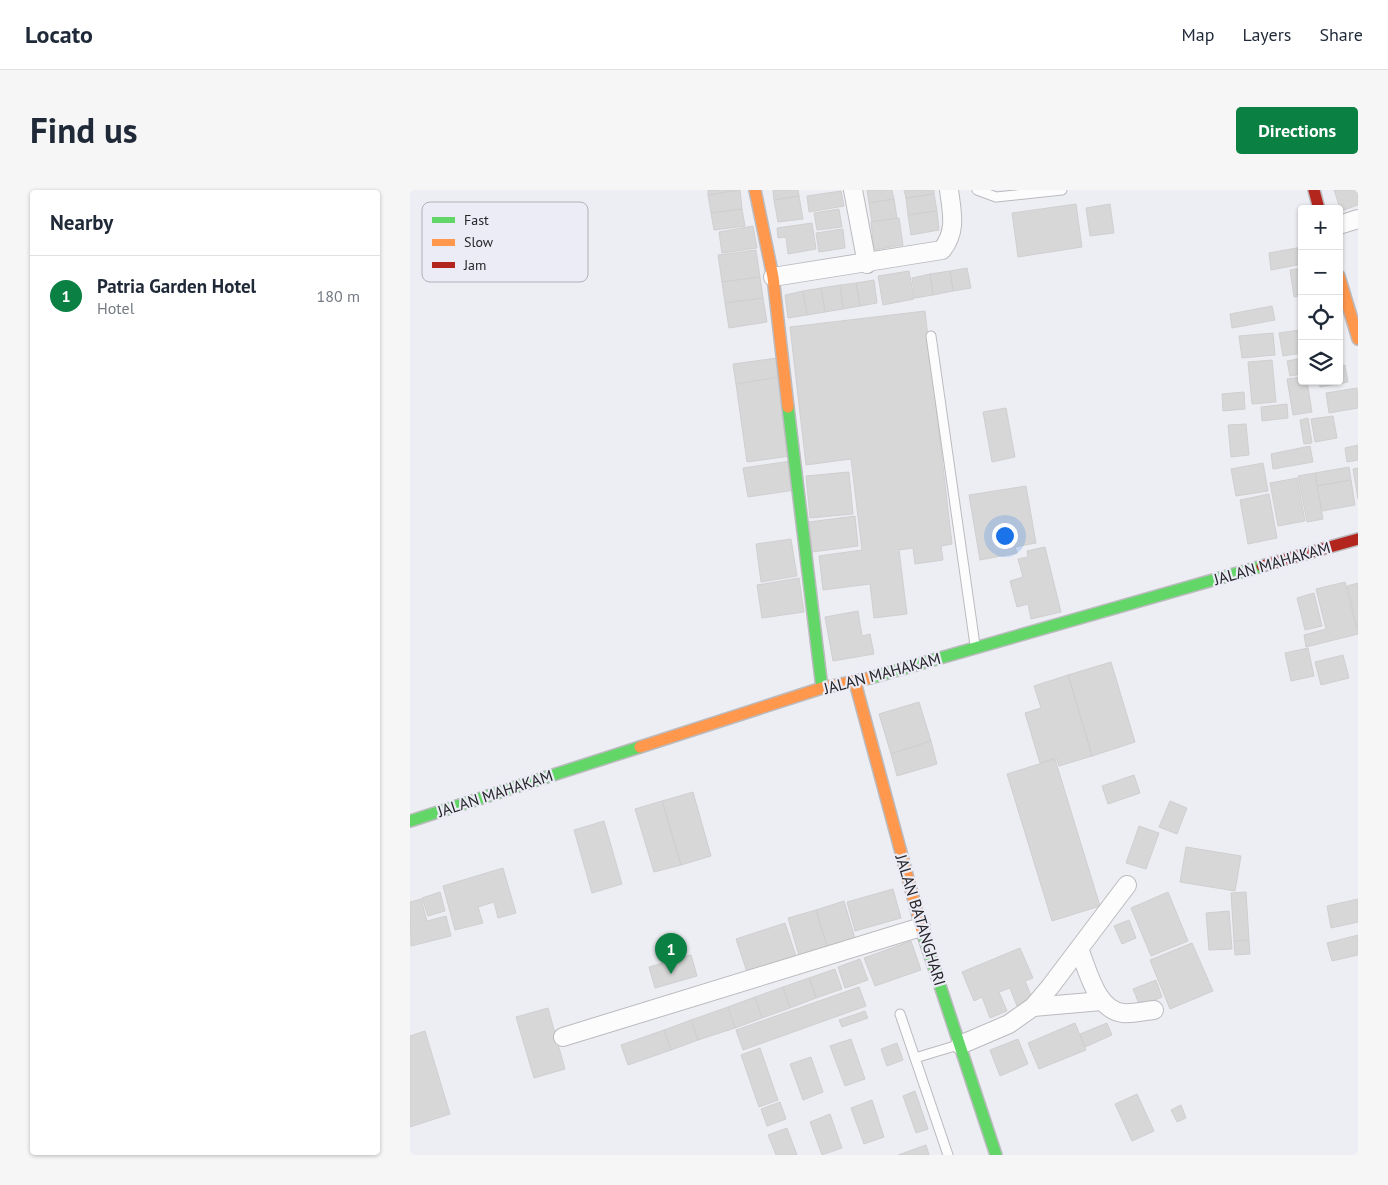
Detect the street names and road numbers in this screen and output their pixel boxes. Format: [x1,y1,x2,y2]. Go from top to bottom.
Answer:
street label: JALAN MAHAKAM [1211,537,1333,589]
street label: JALAN MAHAKAM [820,648,943,698]
street label: JALAN MAHAKAM [434,765,555,821]
street label: JALAN BATANGHARI [891,851,951,988]

